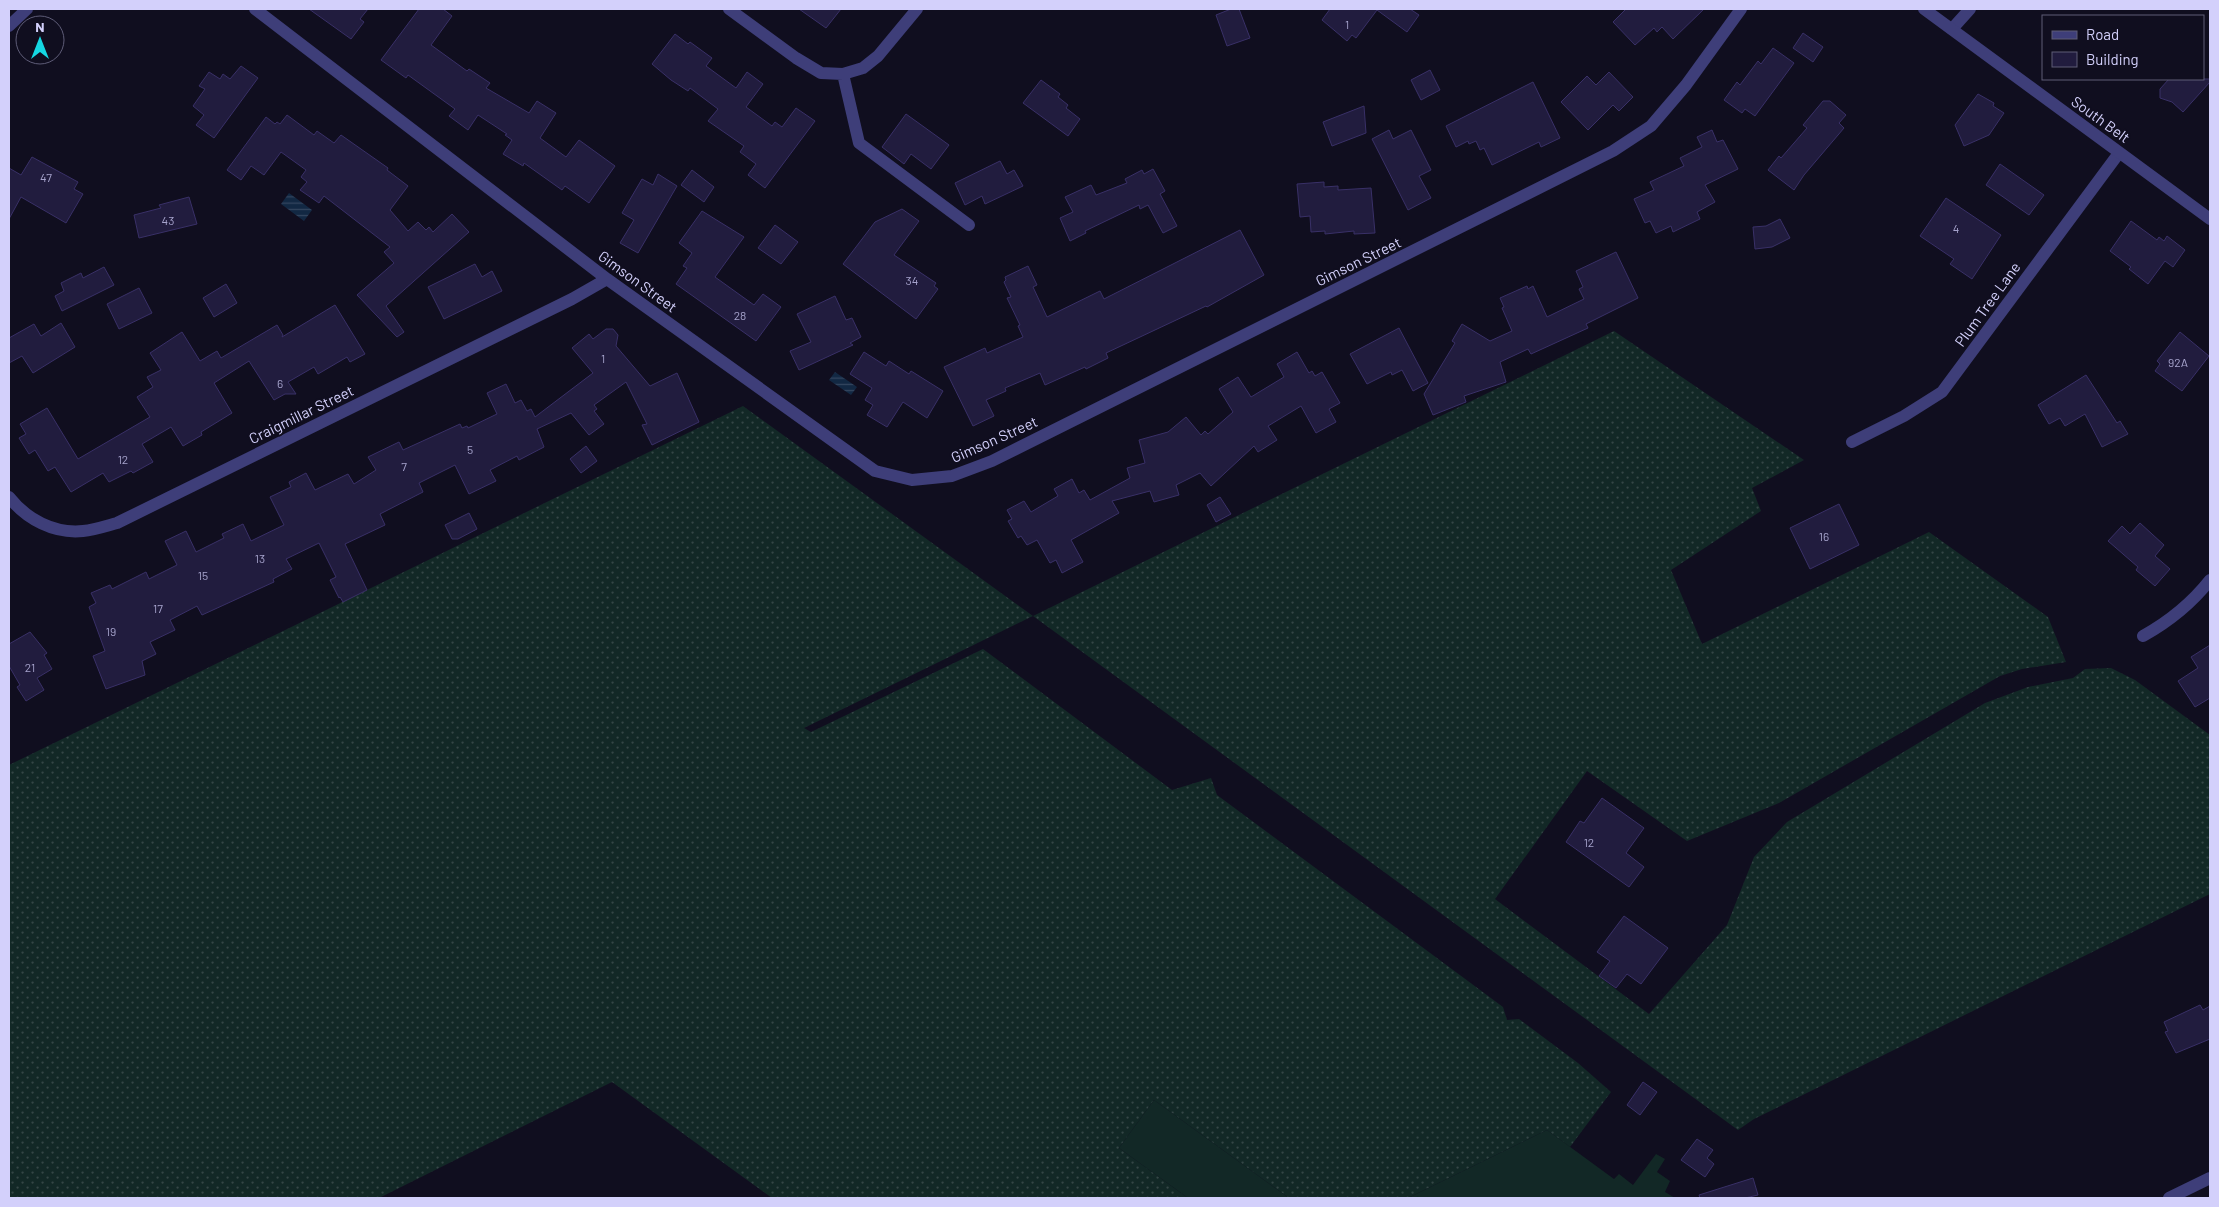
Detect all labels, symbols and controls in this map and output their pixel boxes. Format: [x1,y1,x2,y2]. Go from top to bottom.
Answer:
north arrow [15,15,65,65]
legend [2042,15,2204,80]
house number: 1 [1345,17,1349,31]
text: N [35,18,45,35]
text: Road [2086,25,2119,43]
text: Building [2086,50,2139,68]
street label: South Belt [2068,92,2134,146]
house number: 47 [40,170,52,184]
house number: 43 [162,213,174,227]
house number: 4 [1953,221,1959,235]
street label: Gimson Street [1312,233,1404,289]
street label: Gimson Street [595,246,681,316]
street label: Plum Tree Lane [1950,258,2024,350]
house number: 34 [906,273,918,287]
house number: 28 [734,308,746,322]
house number: 1 [601,351,605,365]
house number: 92A [2168,355,2188,369]
house number: 6 [277,376,283,390]
street label: Craigmillar Street [246,381,356,447]
street label: Gimson Street [948,412,1040,466]
house number: 5 [467,442,473,456]
house number: 12 [118,452,128,466]
house number: 7 [401,459,407,473]
house number: 16 [1819,529,1829,543]
house number: 13 [255,551,265,565]
house number: 15 [198,568,208,582]
house number: 17 [153,601,163,615]
house number: 19 [106,624,116,638]
house number: 21 [25,660,35,674]
house number: 12 [1584,835,1594,849]

